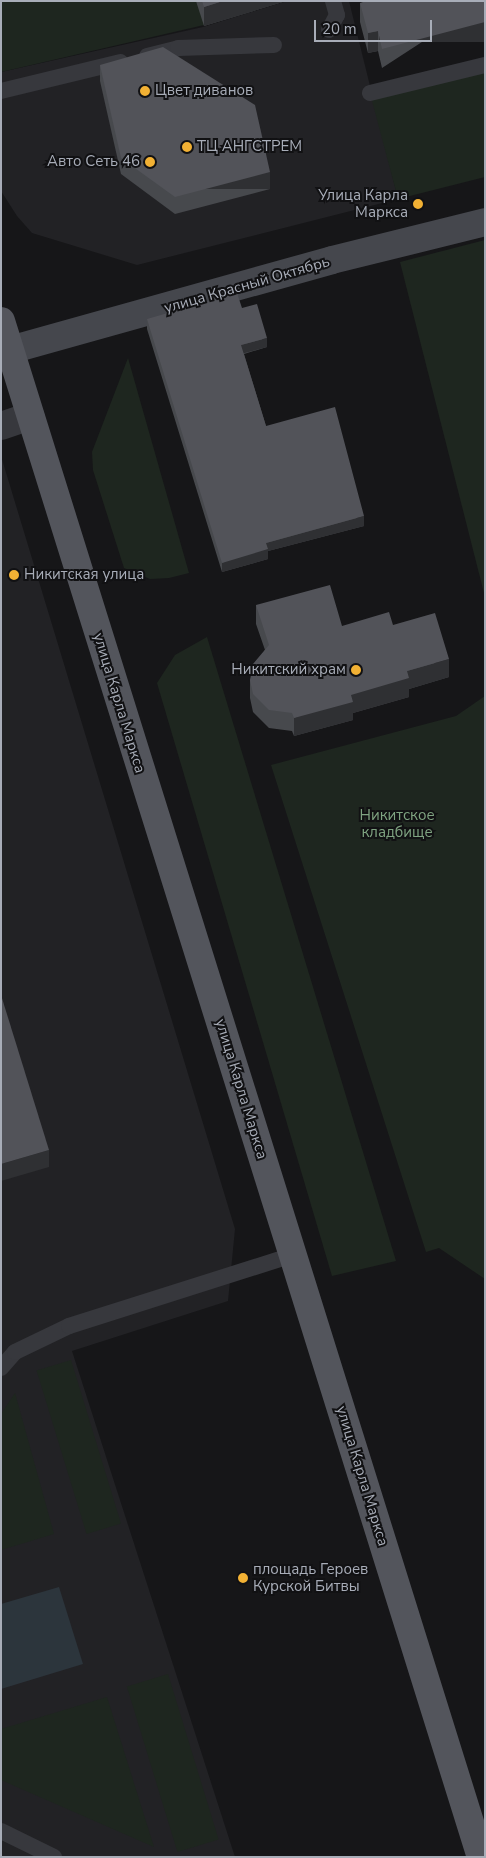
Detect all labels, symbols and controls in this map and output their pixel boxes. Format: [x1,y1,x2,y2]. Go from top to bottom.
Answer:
scale bar [316,10,434,42]
text: 20 m [322,19,357,39]
place label: Цвет диванов [155,82,253,100]
marker: Цвет диванов [139,85,151,97]
place label: ТЦ АНГСТРЕМ [197,138,302,156]
marker: ТЦ АНГСТРЕМ [181,141,193,153]
place label: Авто Сеть 46 [47,153,140,171]
marker: Авто Сеть 46 [144,156,156,168]
place label: Улица Карла Маркса [318,186,408,221]
marker: Улица Карла Маркса [412,198,424,210]
street label: улица Красный Октябрь [162,253,332,317]
place label: Никитская улица [24,566,144,584]
marker: Никитская улица [8,569,20,581]
street label: улица Карла Маркса [89,631,149,775]
place label: Никитский храм [231,661,346,679]
marker: Никитский храм [350,664,362,676]
park label: Никитское кладбище [359,806,435,841]
street label: улица Карла Маркса [211,1017,271,1161]
street label: улица Карла Маркса [332,1404,392,1548]
place label: площадь Героев Курской Битвы [253,1560,368,1595]
marker: площадь Героев Курской Битвы [237,1572,249,1584]

